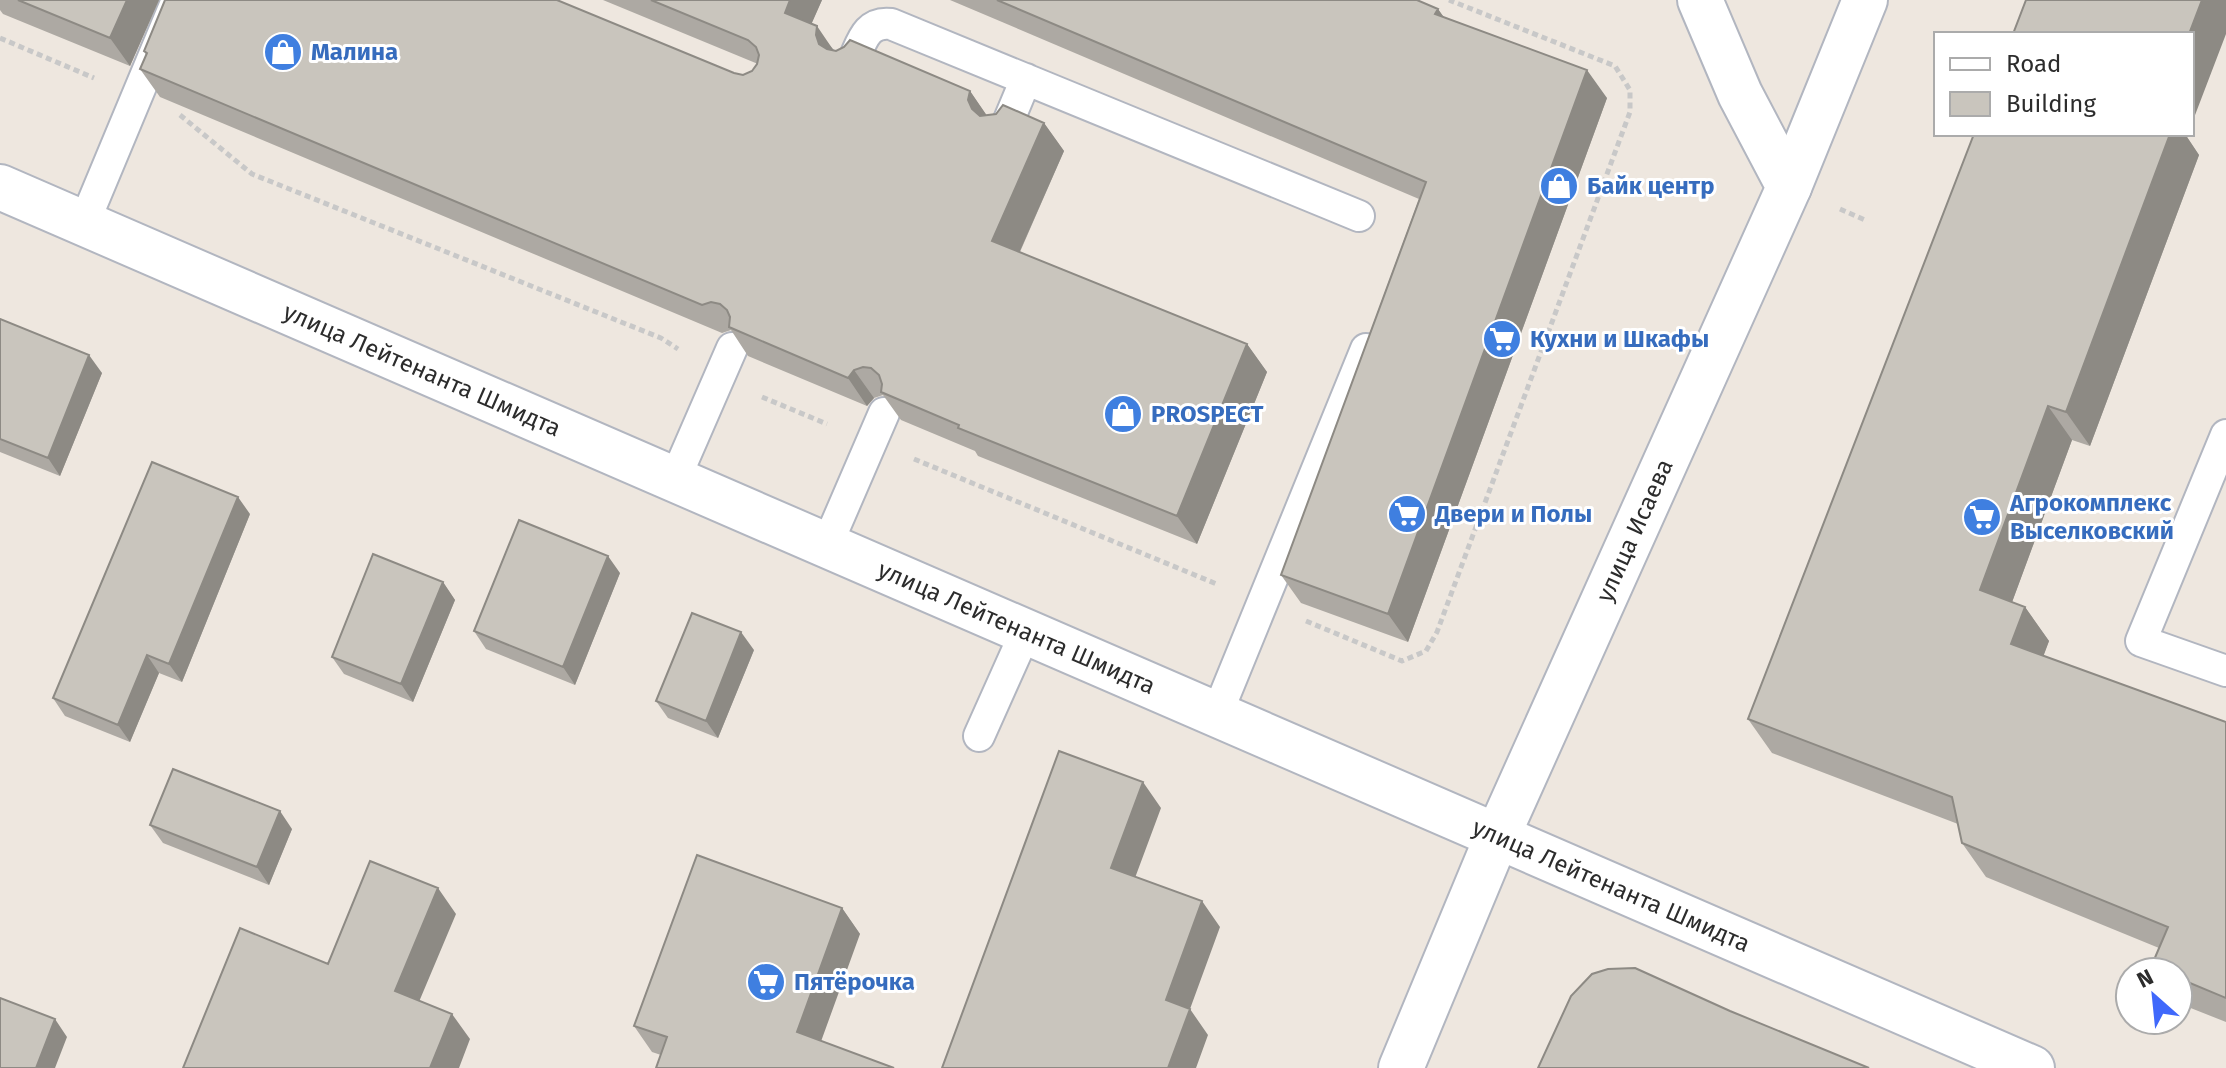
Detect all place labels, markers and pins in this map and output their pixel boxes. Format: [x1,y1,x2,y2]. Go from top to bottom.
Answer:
shop icon: Малина [262,31,304,73]
place label: Малина [311,38,398,66]
shop icon: Байк центр [1538,165,1580,207]
place label: Байк центр [1587,172,1714,200]
supermarket icon: Кухни и Шкафы [1481,318,1523,360]
place label: Кухни и Шкафы [1530,325,1709,353]
shop icon: PROSPECT [1102,393,1144,435]
place label: PROSPECT [1151,400,1263,428]
place label: Агрокомплекс Выселковский [2009,489,2174,545]
supermarket icon: Двери и Полы [1386,493,1428,535]
supermarket icon: Агрокомплекс Выселковский [1961,496,2003,538]
place label: Двери и Полы [1434,500,1592,528]
supermarket icon: Пятёрочка [745,961,787,1003]
place label: Пятёрочка [794,968,915,996]

